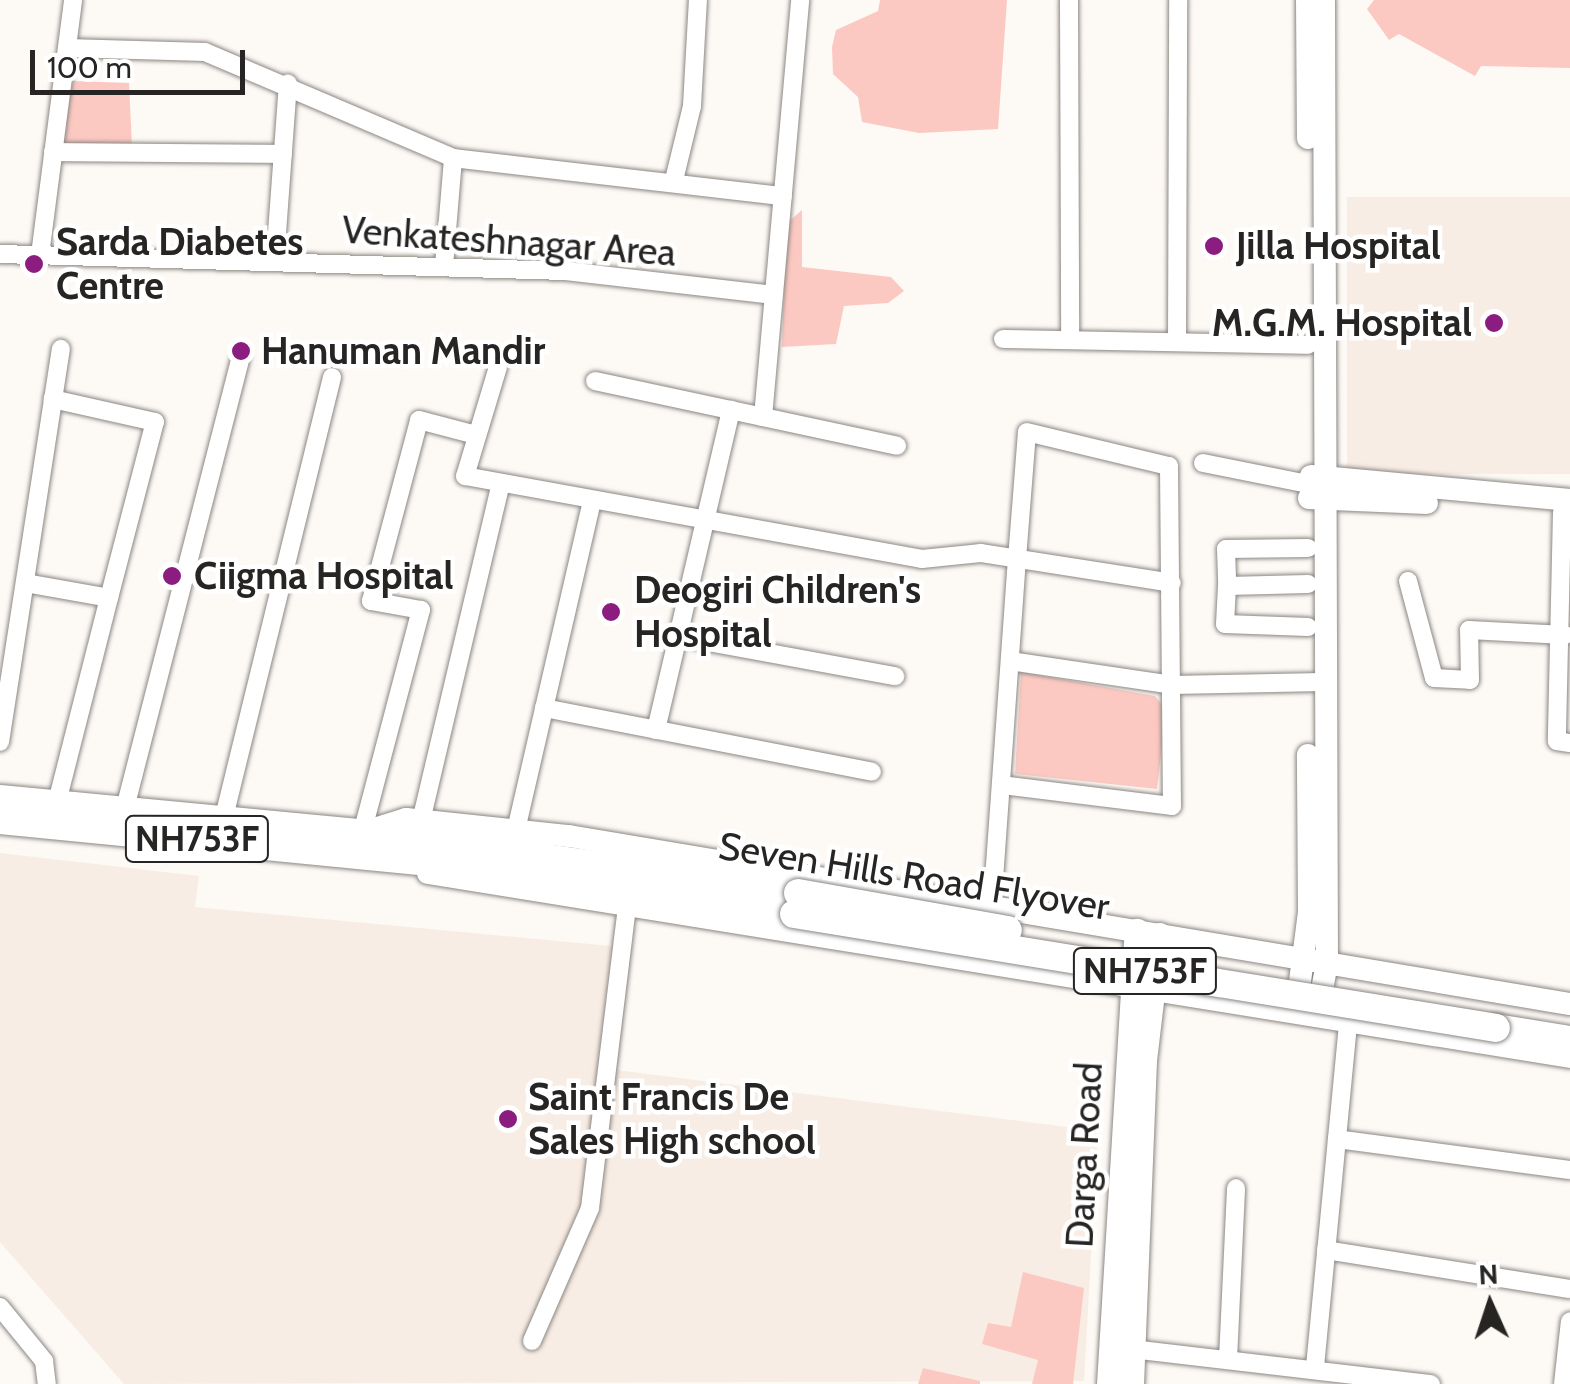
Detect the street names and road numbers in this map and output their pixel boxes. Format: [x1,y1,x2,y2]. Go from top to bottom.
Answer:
street label: Venkateshnagar Area [341,207,677,275]
road number: NH753F [124,809,270,869]
street label: Seven Hills Road Flyover [716,823,1112,929]
road number: NH753F [1072,941,1218,1001]
street label: Darga Road [1056,1061,1112,1249]

